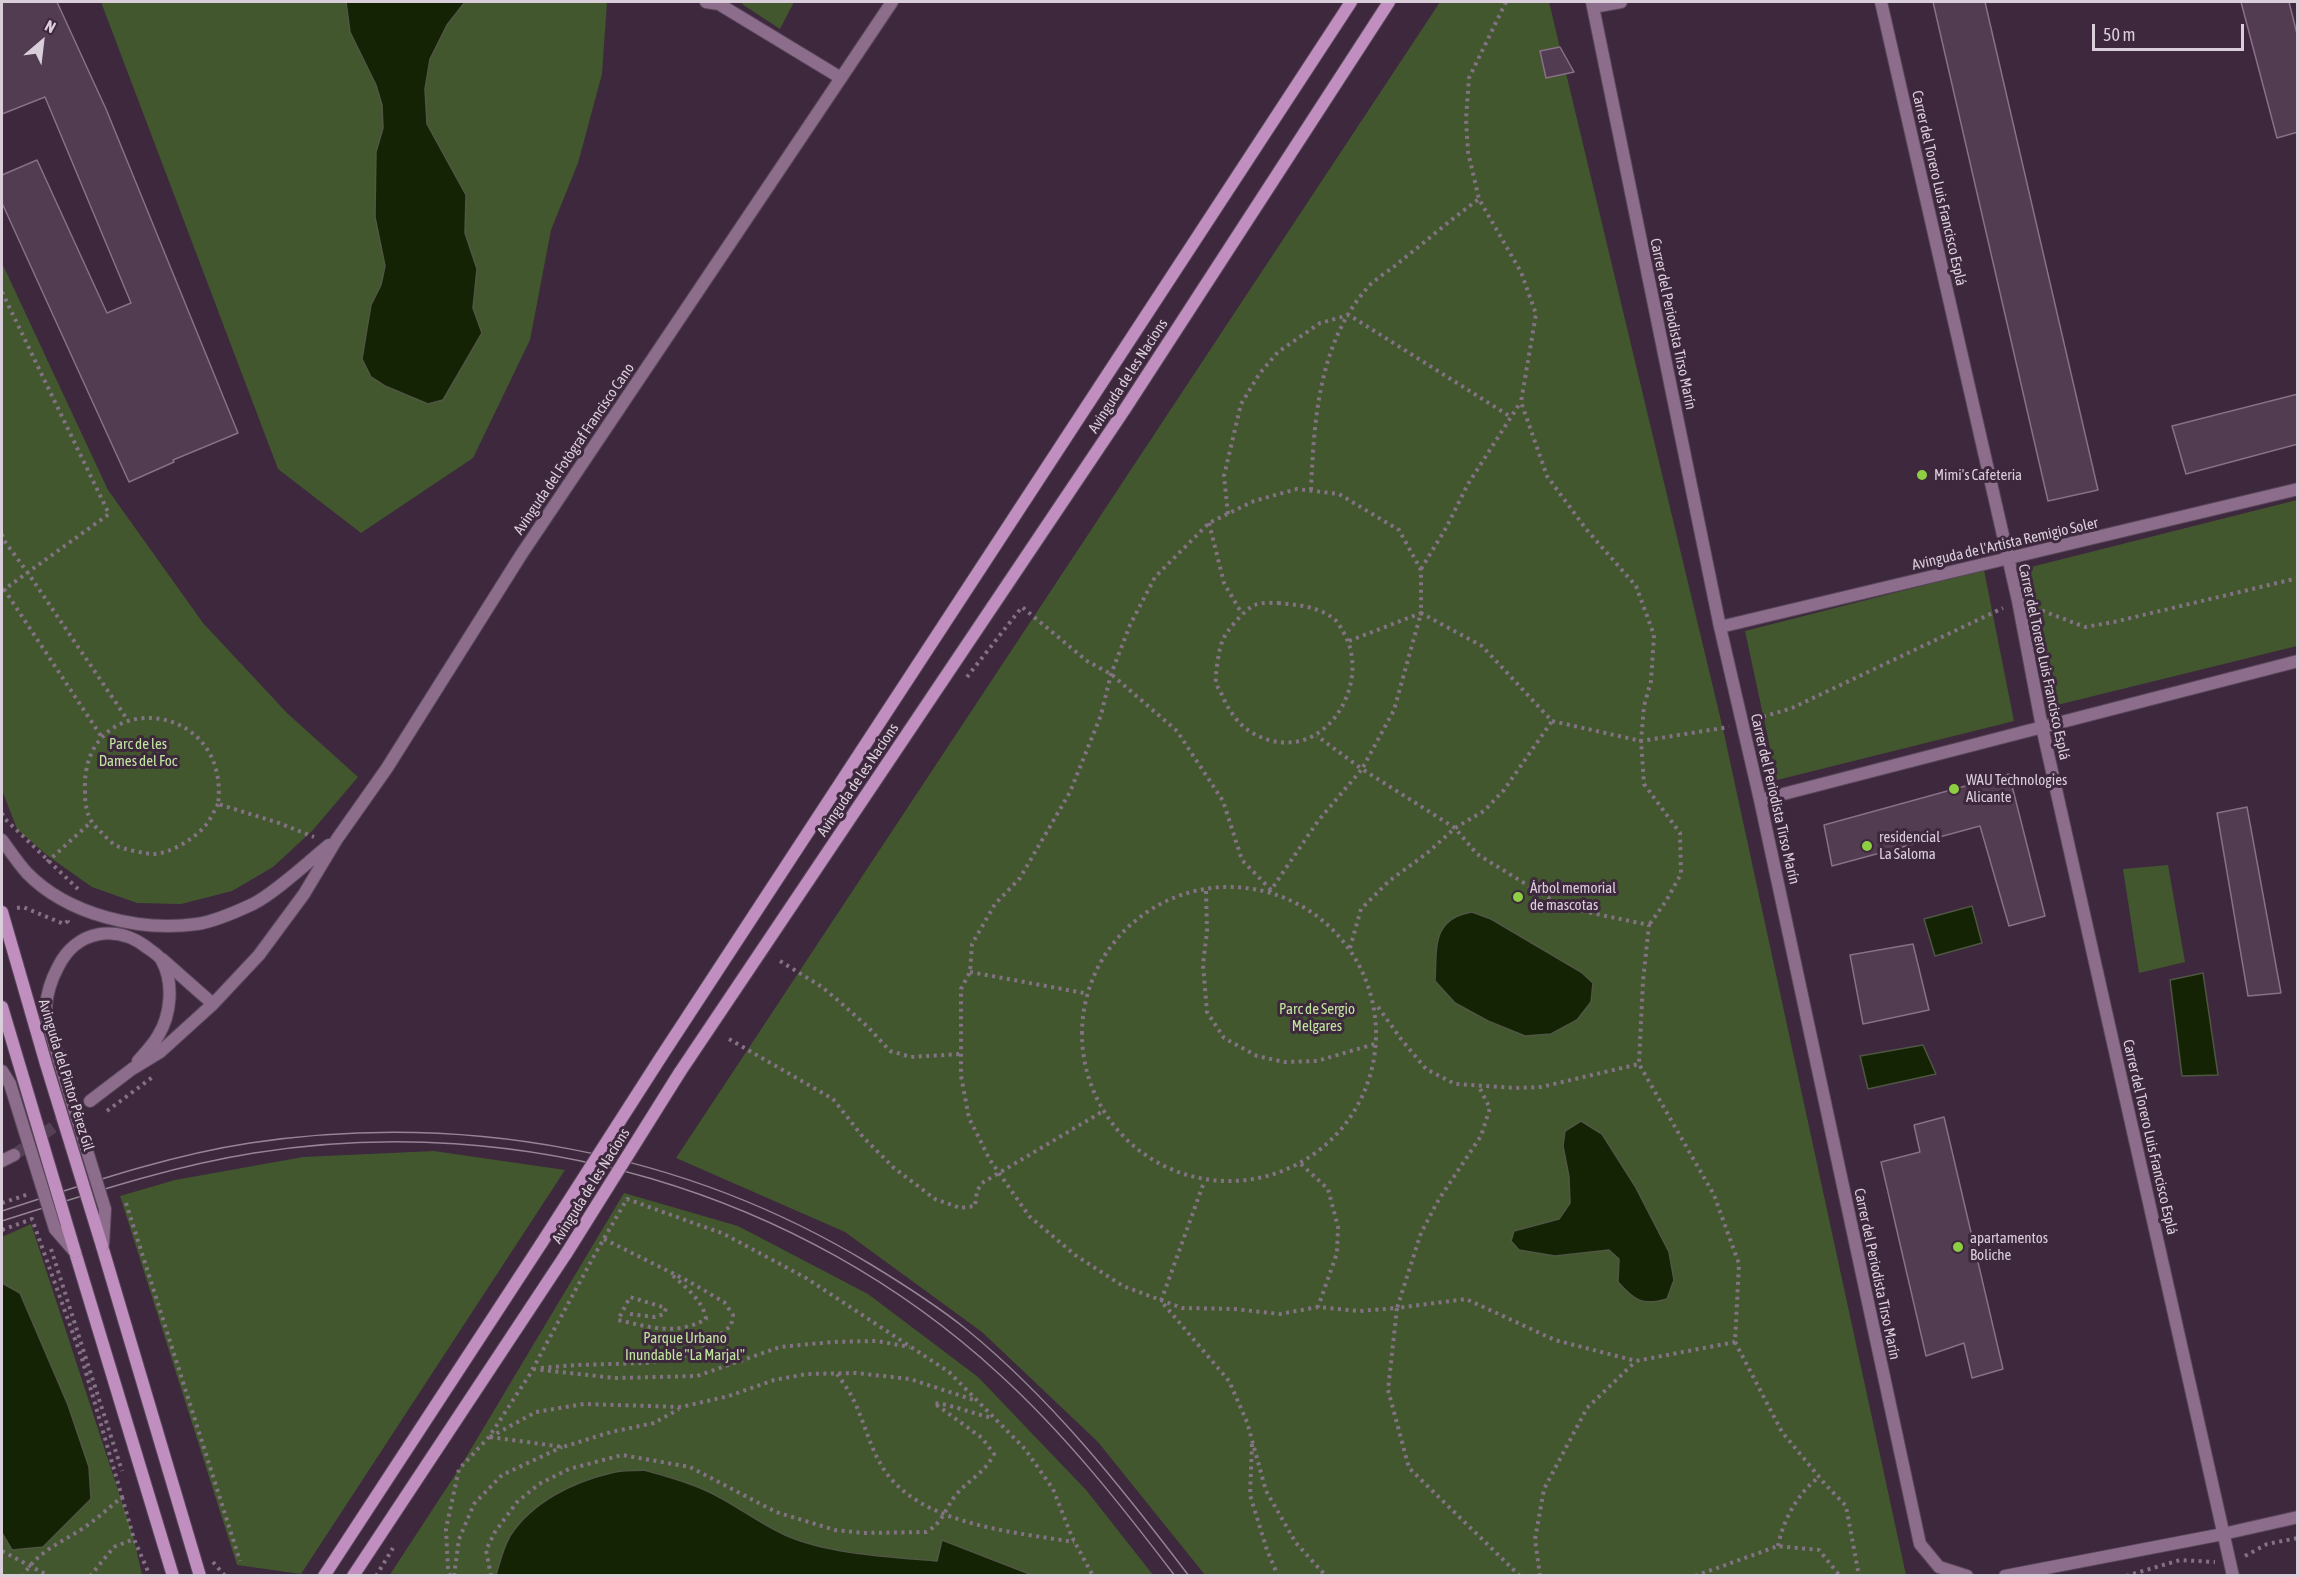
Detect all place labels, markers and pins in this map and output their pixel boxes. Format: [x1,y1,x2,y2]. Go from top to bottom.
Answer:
place label: Mimi's Cafeteria [1934,466,2022,484]
marker: Mimi's Cafeteria [1915,468,1929,482]
place label: WAU Technologies Alicante [1966,771,2067,806]
marker: WAU Technologies Alicante [1947,782,1961,796]
place label: residencial La Saloma [1879,828,1940,863]
marker: residencial La Saloma [1860,839,1874,853]
place label: Árbol memorial de mascotas [1530,879,1616,914]
marker: Árbol memorial de mascotas [1511,890,1525,904]
place label: apartamentos Boliche [1970,1229,2048,1264]
marker: apartamentos Boliche [1951,1240,1965,1254]

